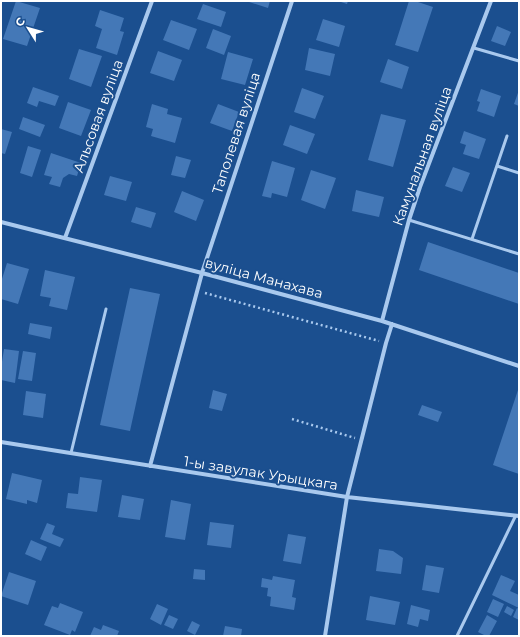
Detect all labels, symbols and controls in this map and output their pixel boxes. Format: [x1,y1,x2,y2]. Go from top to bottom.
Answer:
north arrow [8,8,48,48]
text: С [12,15,28,29]
street label: Альсовая вуліца [69,57,127,175]
street label: Таполевая вуліца [208,70,264,196]
street label: Камунальная вуліца [388,84,456,228]
street label: вуліца Манахава [203,254,325,302]
street label: 1-ы завулак Урыцкага [183,452,339,494]

